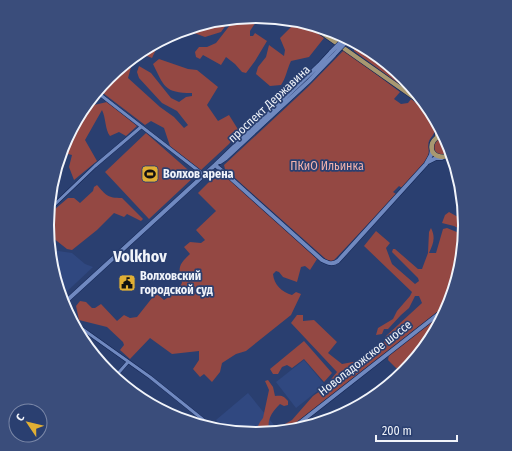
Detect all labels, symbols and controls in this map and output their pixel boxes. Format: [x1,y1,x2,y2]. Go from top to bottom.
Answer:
street label: проспект Державина [225,62,313,146]
park label: ПКиО Ильинка [290,159,364,173]
sports icon: Волхов арена [140,164,160,184]
place label: Волхов арена [163,167,234,181]
district label: Volkhov [112,247,167,266]
place label: Волховский городской суд [140,269,213,297]
public building icon: Волховский городской суд [117,273,137,293]
street label: Новоладожское шоссе [316,317,414,399]
north arrow [8,403,48,443]
text: С [13,411,27,424]
scale bar [376,417,457,443]
text: 200 m [382,424,412,438]

